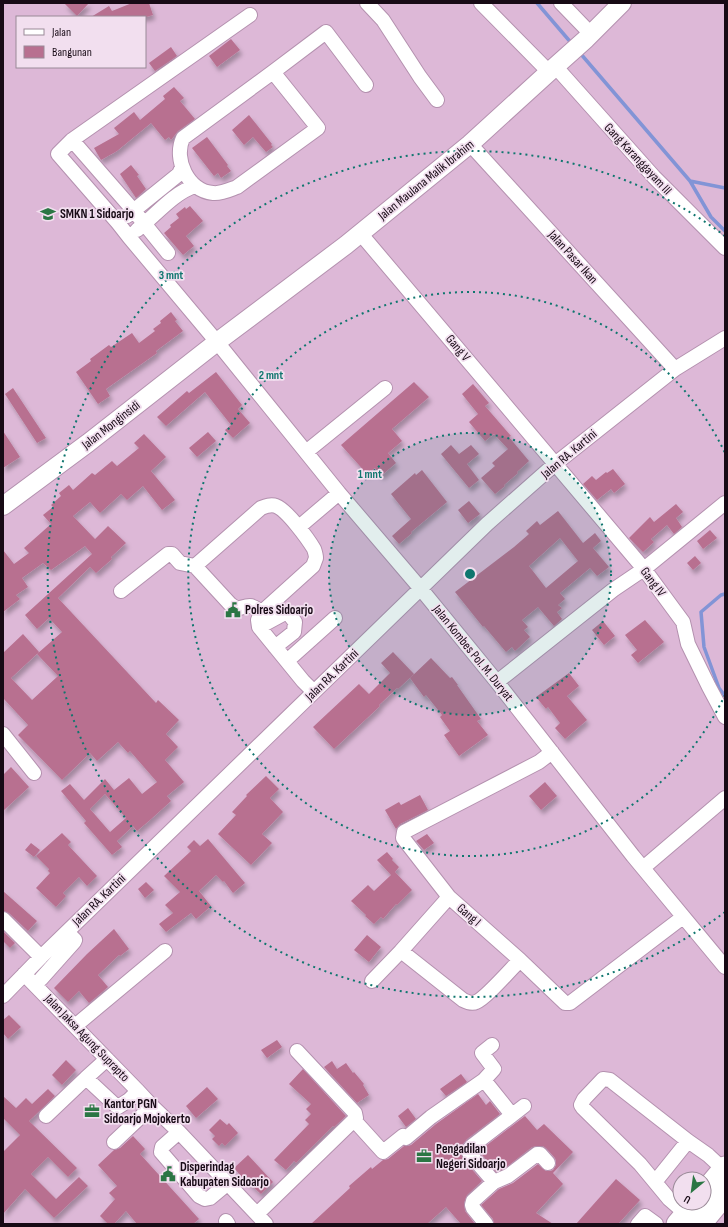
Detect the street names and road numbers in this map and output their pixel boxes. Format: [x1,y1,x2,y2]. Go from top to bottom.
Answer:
street label: Gang Karanggayam III [601,120,675,198]
street label: Jalan Maulana Malik Ibrahim [374,136,477,224]
street label: Jalan Pasar Ikan [544,226,601,287]
street label: Gang V [442,331,474,365]
street label: Jalan Monginsidi [78,397,143,453]
street label: Jalan RA. Kartini [537,426,600,483]
street label: Gang IV [637,564,669,600]
street label: Jalan Kombes Pol. M. Duryat [429,601,517,704]
street label: Jalan RA. Kartini [301,646,362,705]
street label: Jalan RA. Kartini [68,871,129,930]
street label: Gang I [454,900,484,930]
street label: Jalan Jaksa Agung Suprapto [40,990,133,1085]

